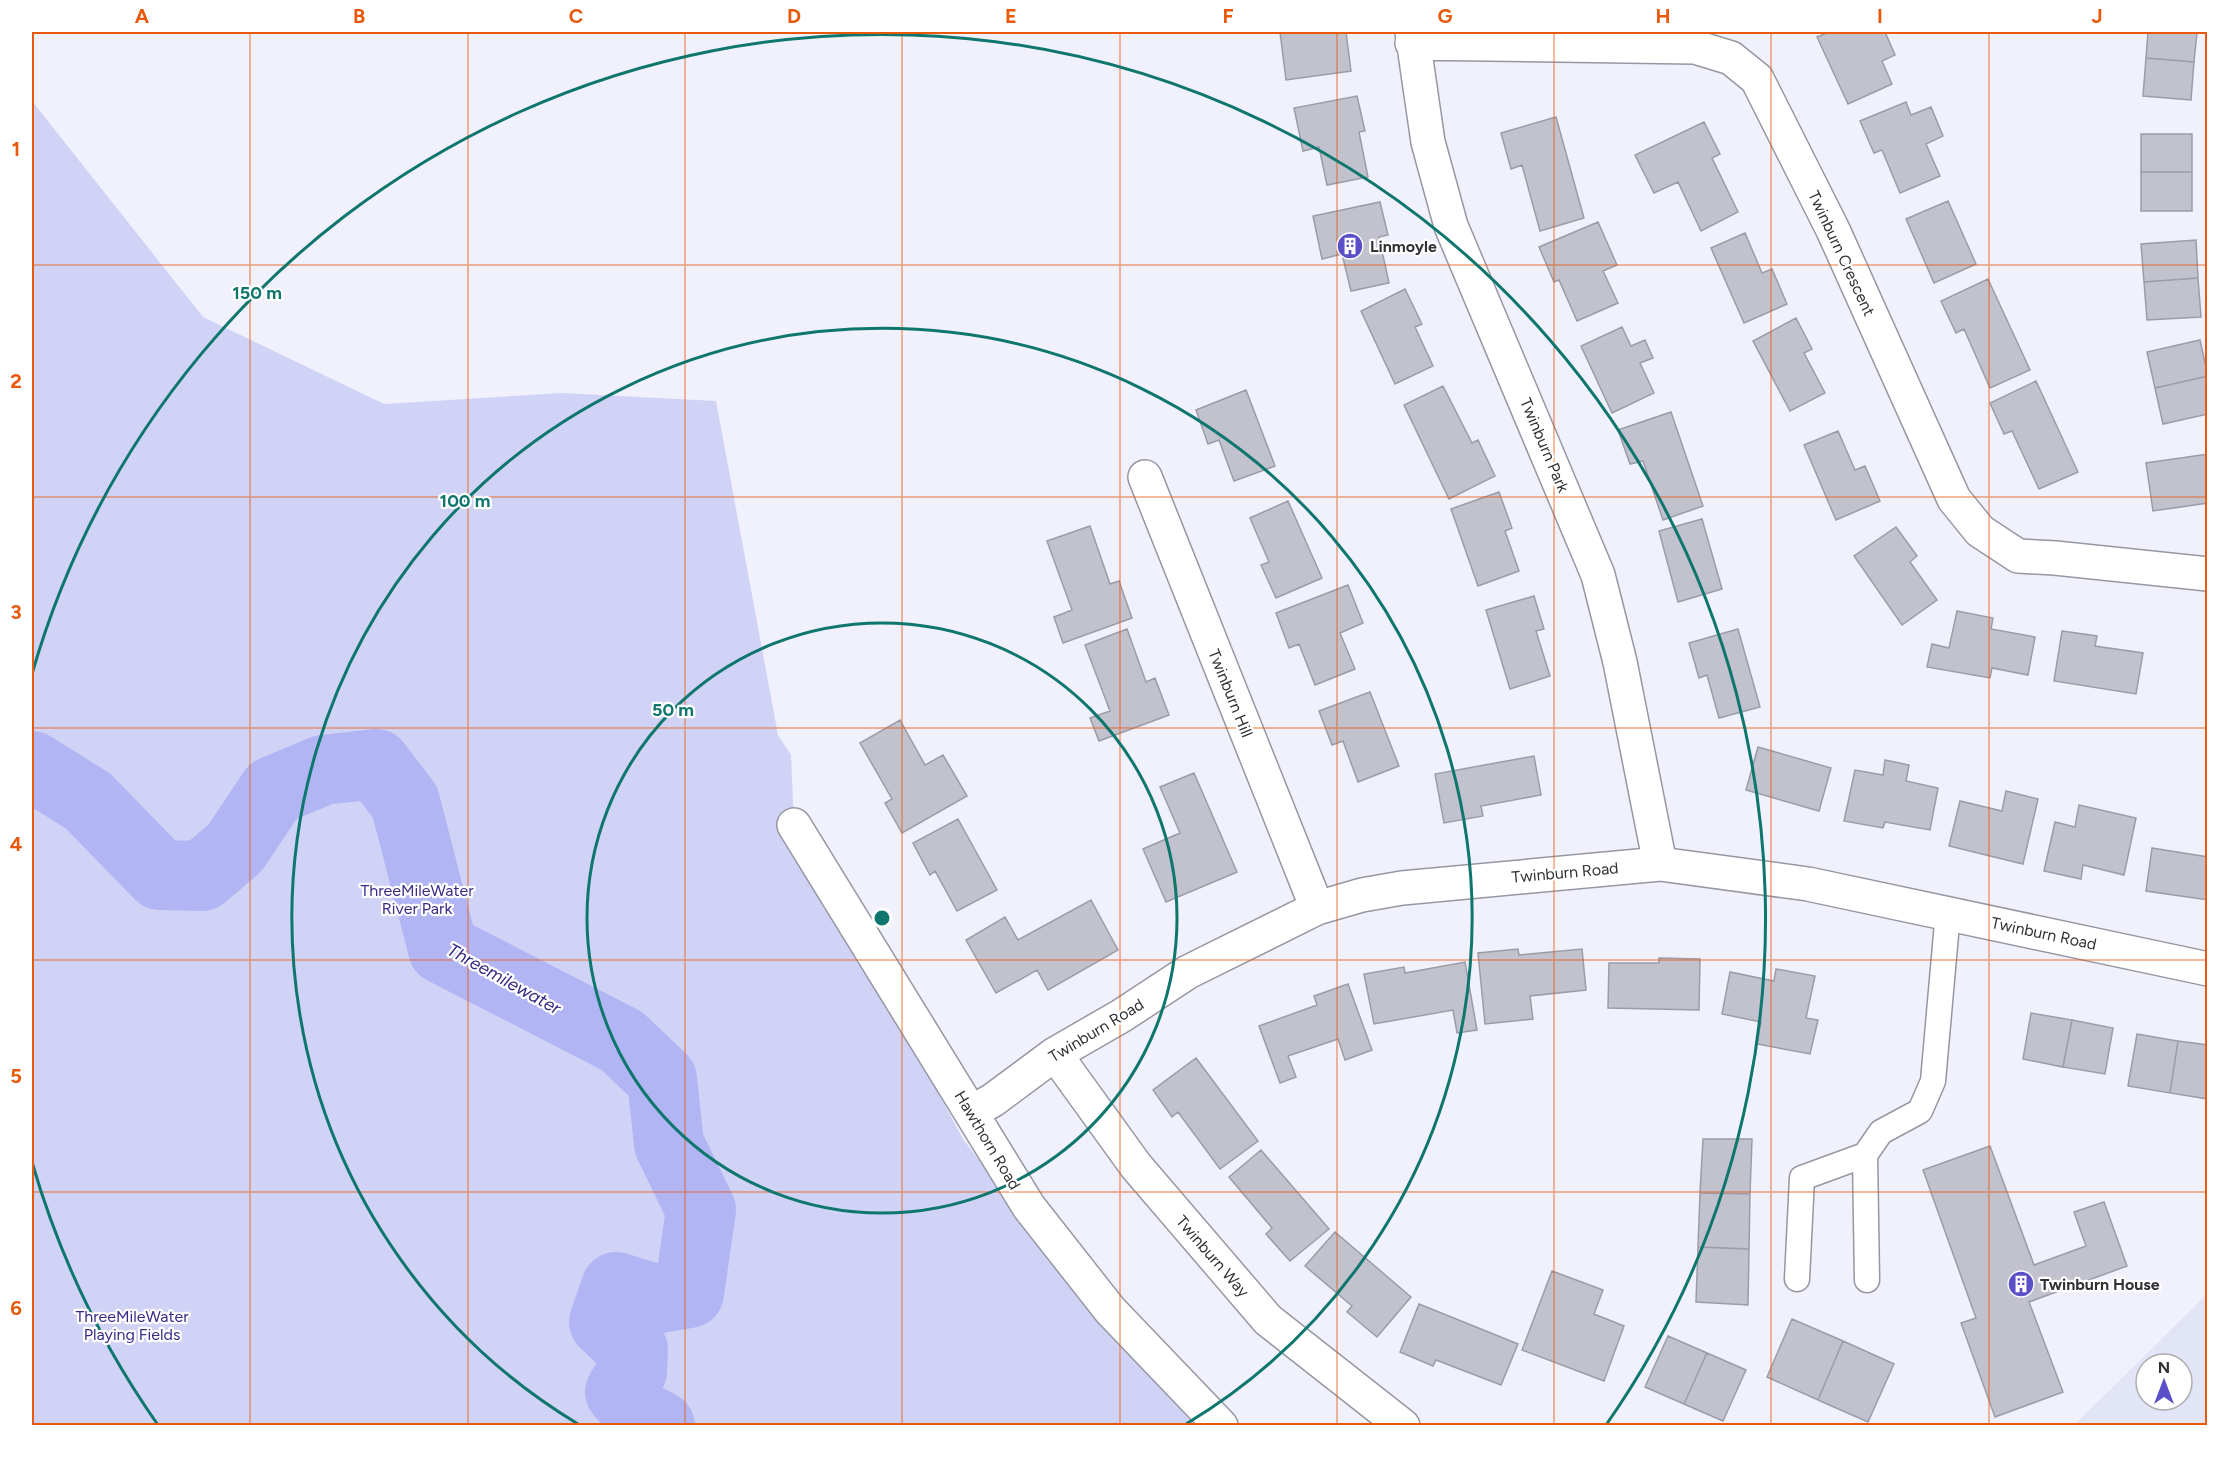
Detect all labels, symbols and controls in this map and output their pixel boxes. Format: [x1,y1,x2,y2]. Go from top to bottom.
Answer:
text: A [135,4,150,28]
text: B [353,4,365,28]
text: C [569,4,583,28]
text: D [787,4,801,28]
text: E [1005,4,1017,28]
text: F [1222,4,1234,28]
text: G [1438,4,1453,28]
text: H [1656,4,1671,28]
text: I [1877,4,1883,28]
text: J [2091,4,2103,28]
text: 1 [12,137,20,161]
street label: Twinburn Crescent [1804,188,1879,319]
building icon: Linmoyle [1335,231,1365,261]
place label: Linmoyle [1370,237,1437,256]
text: 150 m [232,282,282,304]
text: 2 [10,369,22,393]
street label: Twinburn Park [1516,395,1573,496]
text: 100 m [440,490,490,512]
text: 3 [10,600,22,624]
street label: Twinburn Hill [1204,646,1257,740]
text: 50 m [652,699,694,721]
text: 4 [10,832,23,856]
street label: Twinburn Road [1511,858,1619,887]
park label: ThreeMileWater River Park [360,881,474,918]
centre of rings [872,908,892,928]
street label: Twinburn Road [1989,913,2098,954]
water label: Threemilewater [443,939,565,1020]
street label: Twinburn Road [1045,995,1147,1066]
text: 5 [10,1064,22,1088]
street label: Hawthorn Road [951,1087,1025,1193]
street label: Twinburn Way [1172,1212,1253,1301]
building icon: Twinburn House [2006,1269,2036,1299]
place label: Twinburn House [2040,1275,2160,1294]
text: 6 [10,1296,22,1320]
park label: ThreeMileWater Playing Fields [75,1307,189,1344]
north arrow [2134,1352,2194,1412]
text: N [2158,1358,2170,1377]

